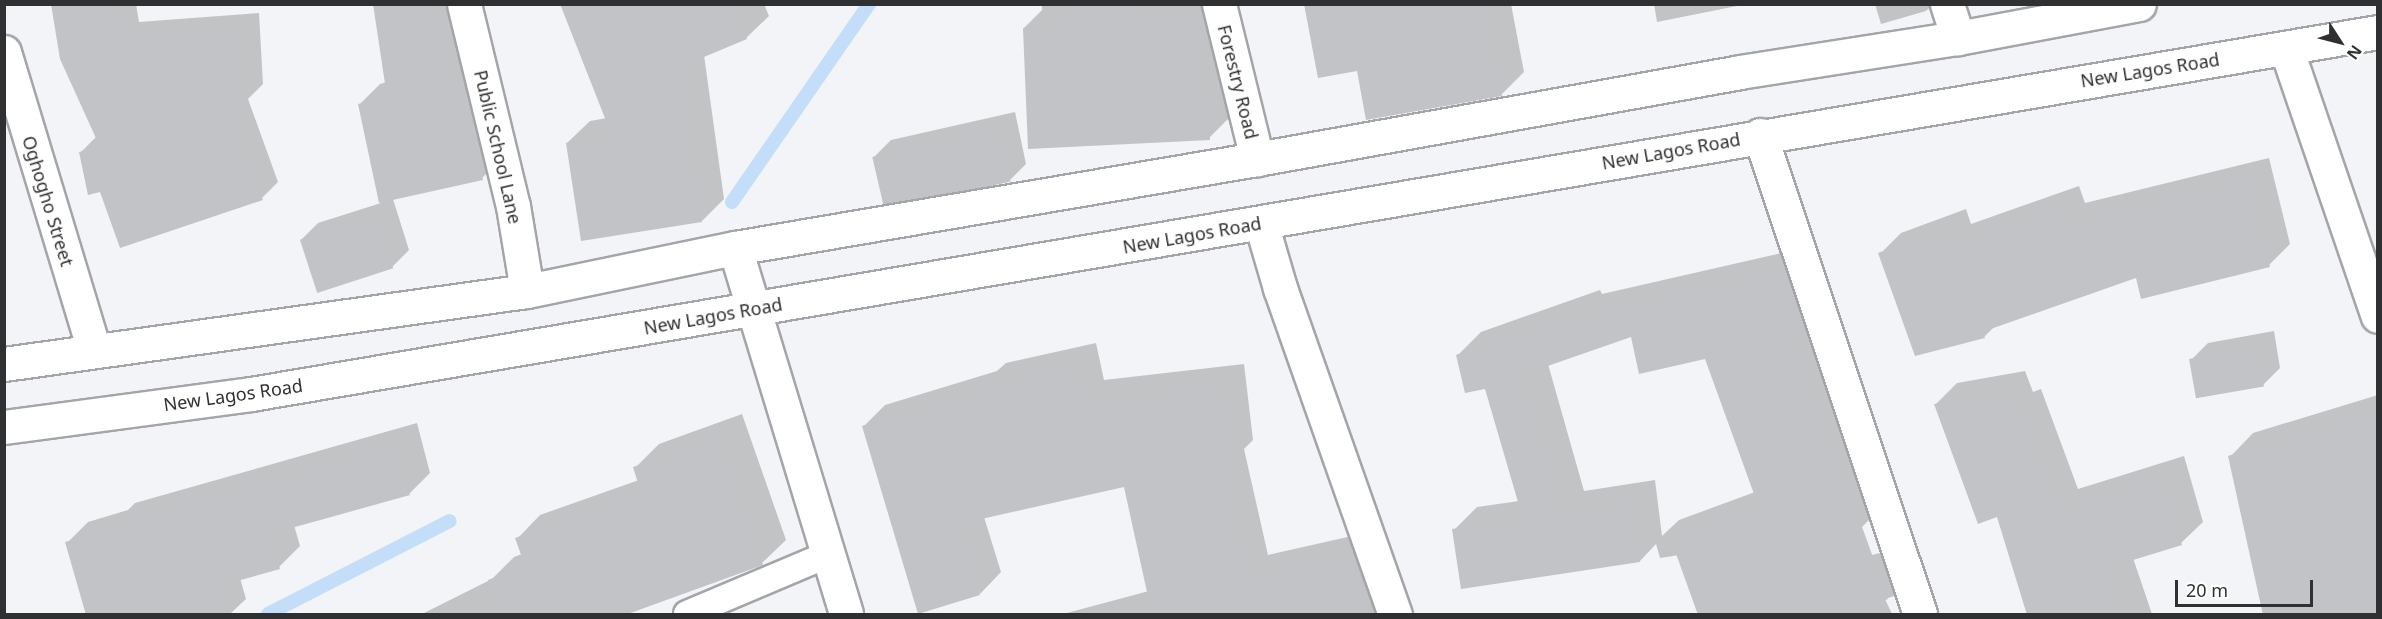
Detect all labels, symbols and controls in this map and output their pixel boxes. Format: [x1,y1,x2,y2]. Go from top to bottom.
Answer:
north arrow [2310,12,2370,72]
street label: Forestry Road [1213,23,1263,141]
text: N [2342,41,2367,64]
street label: New Lagos Road [2079,48,2221,92]
street label: Public School Lane [470,68,526,226]
street label: New Lagos Road [1600,128,1742,174]
street label: Oghogho Street [18,133,78,269]
street label: New Lagos Road [1121,212,1263,258]
street label: New Lagos Road [642,293,784,339]
street label: New Lagos Road [162,375,304,415]
scale bar [2178,568,2316,606]
text: 20 m [2186,578,2228,602]

